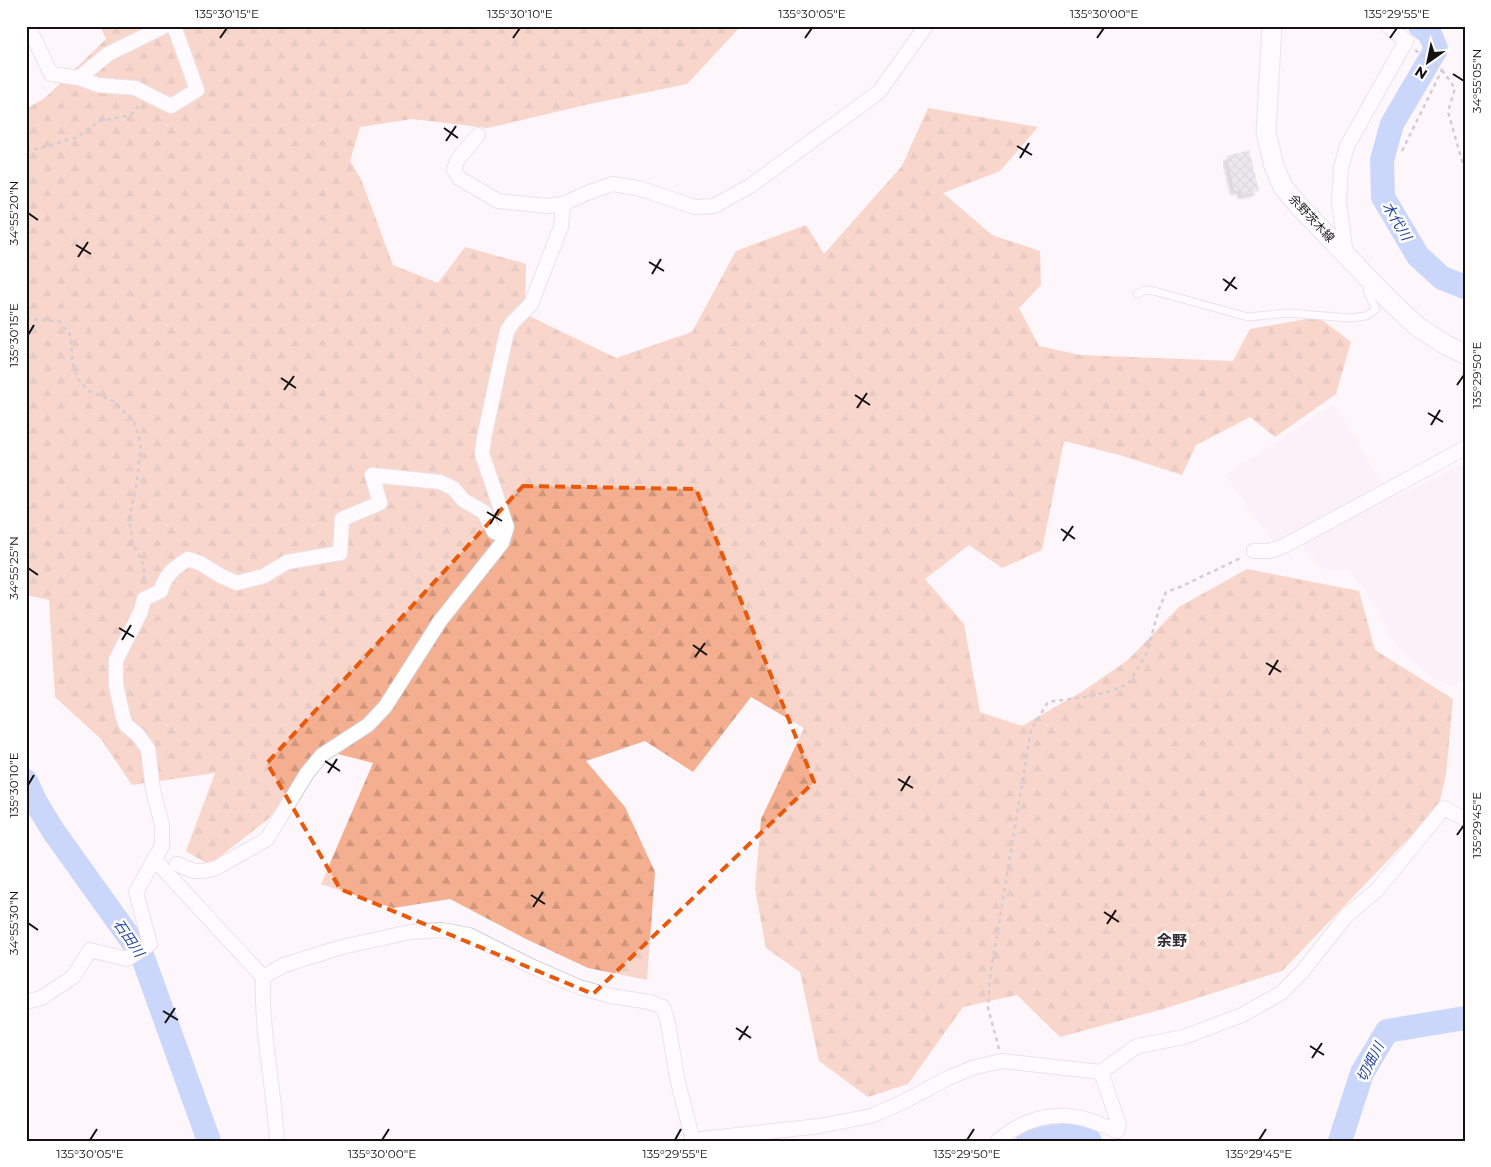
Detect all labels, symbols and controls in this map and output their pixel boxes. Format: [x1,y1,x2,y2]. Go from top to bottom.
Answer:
text: 135°30'15"E [195,6,259,21]
text: 135°30'10"E [487,6,553,21]
text: 135°30'05"E [778,6,846,21]
text: 135°30'00"E [1070,6,1138,21]
text: 135°29'55"E [1364,6,1430,21]
north arrow [1404,38,1454,88]
text: 34°55'05"N [1469,49,1484,113]
text: N [1411,62,1431,84]
text: 34°55'20"N [6,181,21,245]
street label: 余野茨木線 [1286,191,1338,245]
water label: 木代川 [1378,198,1417,245]
text: 135°30'15"E [6,303,21,367]
text: 135°29'50"E [1469,341,1484,409]
text: 34°55'25"N [6,536,21,600]
text: 135°30'10"E [6,752,21,818]
text: 135°29'45"E [1469,792,1484,858]
text: 34°55'30"N [6,891,21,955]
water label: 石田川 [110,916,149,962]
district label: 余野 [1157,931,1187,950]
water label: 切畑川 [1352,1037,1388,1085]
text: 135°30'05"E [56,1146,124,1161]
text: 135°30'00"E [348,1146,416,1161]
text: 135°29'55"E [642,1146,708,1161]
text: 135°29'50"E [933,1146,1001,1161]
text: 135°29'45"E [1226,1146,1292,1161]

